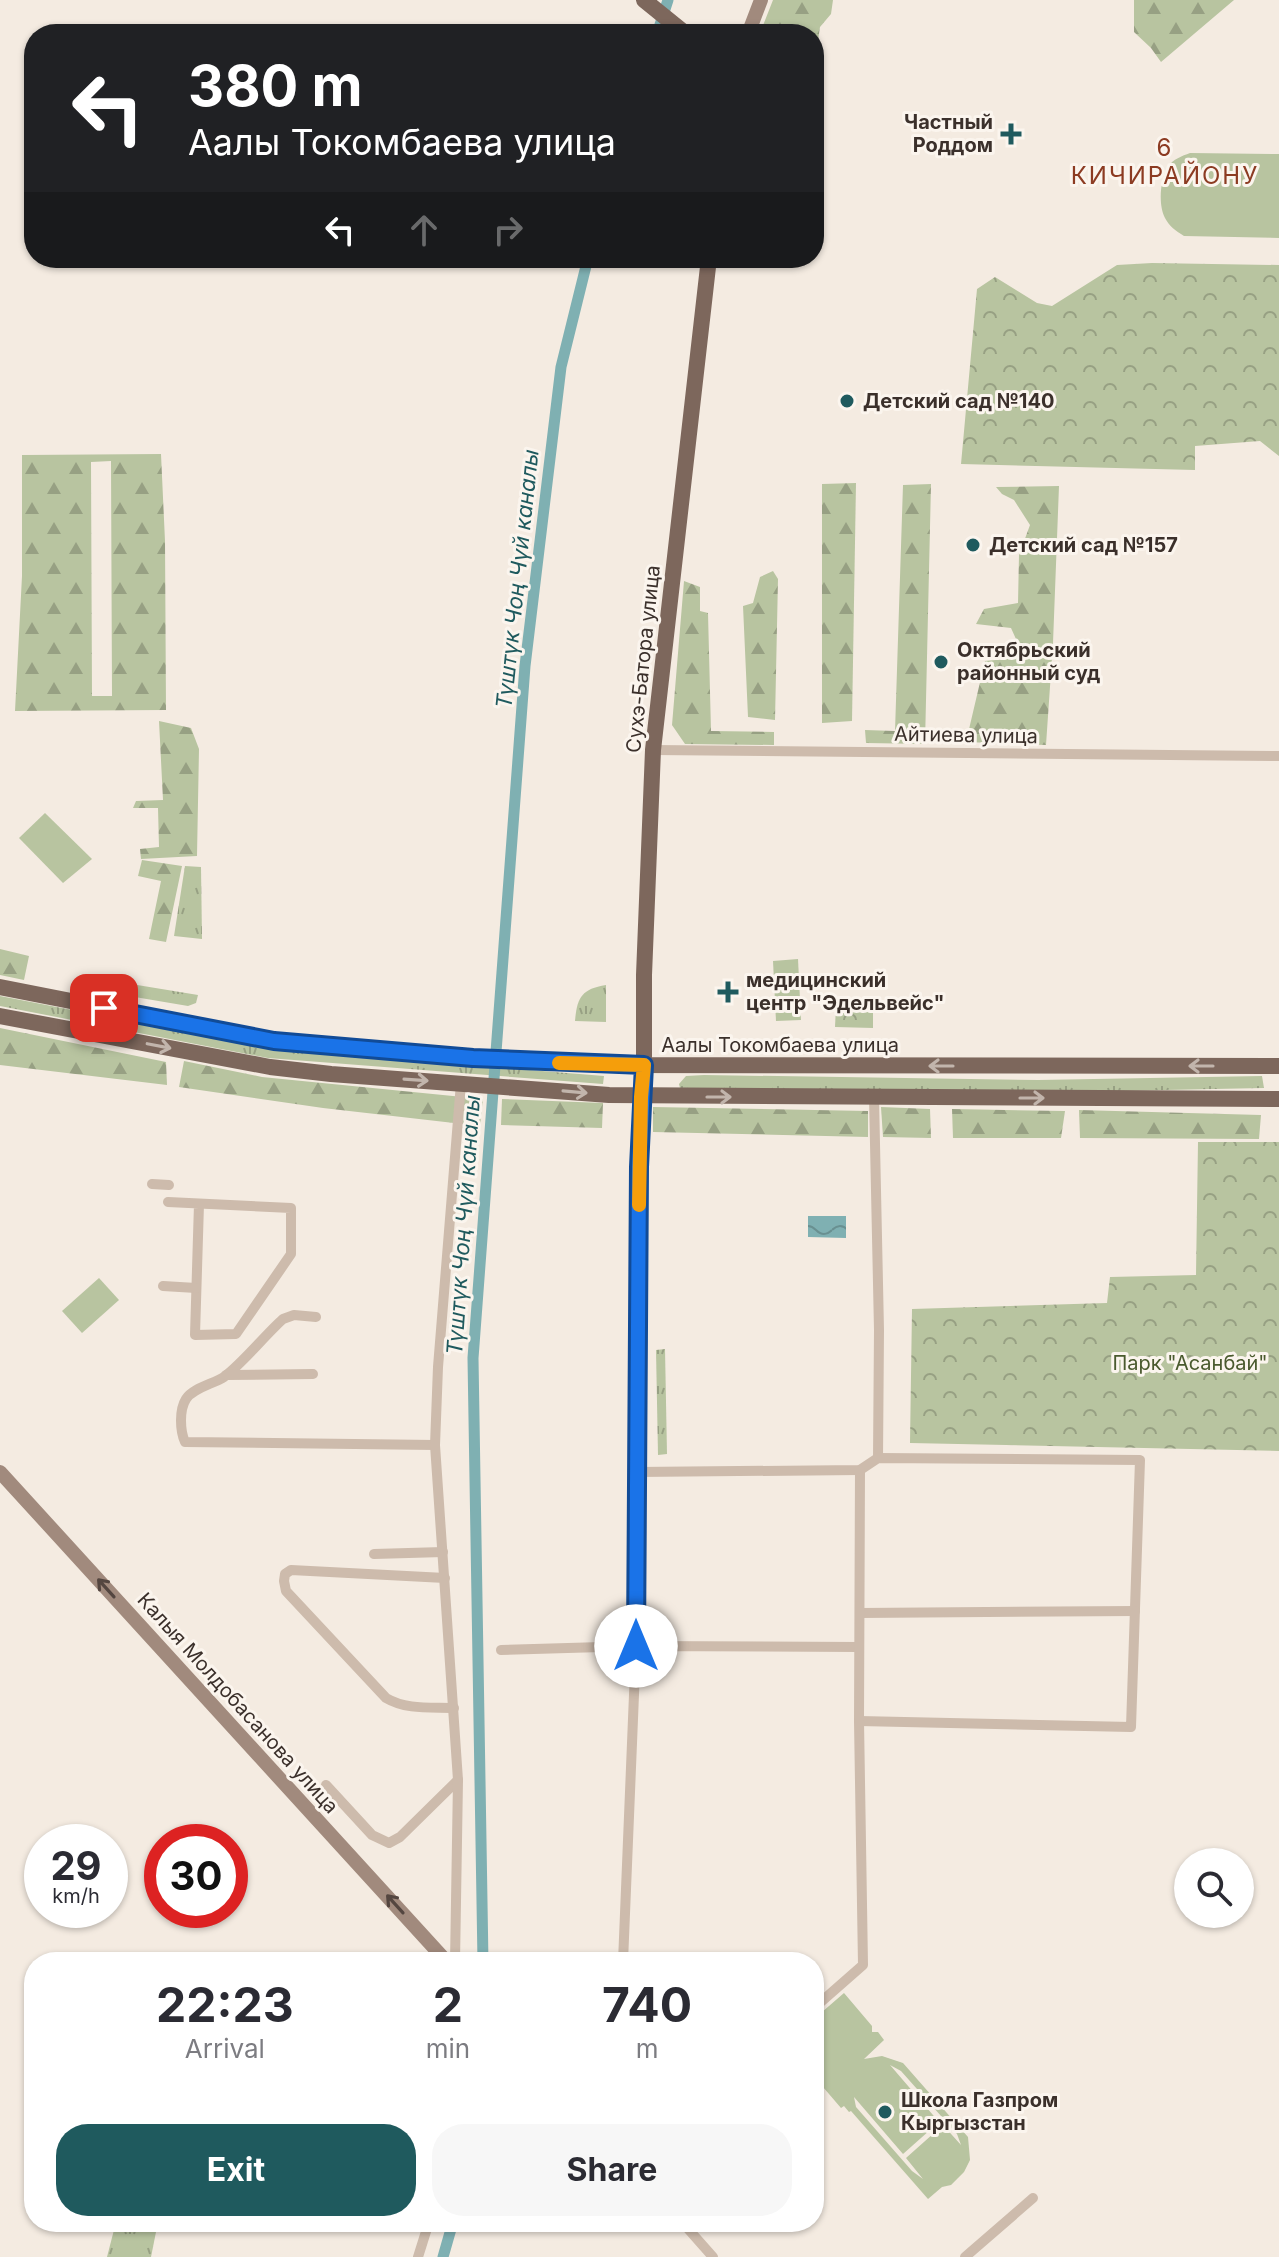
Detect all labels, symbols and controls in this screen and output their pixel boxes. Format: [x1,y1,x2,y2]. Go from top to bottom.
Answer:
text: 380 m [188,52,363,120]
icon: left [56,56,160,160]
place label: Частный Роддом [904,110,993,157]
text: Аалы Токомбаева улица [188,120,616,164]
marker: Частный Роддом [1000,123,1022,145]
district label: 6 КИЧИРАЙОНУ [1071,133,1259,190]
icon: left [318,208,362,252]
icon: ahead [402,208,446,252]
icon: right [486,208,530,252]
place label: Детский сад №140 [863,389,1054,413]
marker: Детский сад №140 [838,392,856,410]
water label: Түштүк Чоң Чүй каналы [490,448,544,710]
place label: Детский сад №157 [989,533,1178,557]
marker: Детский сад №157 [964,536,982,554]
street label: Сухэ-Батора улица [621,564,665,754]
place label: Октябрьский районный суд [957,638,1100,685]
marker: Октябрьский районный суд [932,653,950,671]
street label: Айтиева улица [894,722,1038,748]
place label: медицинский центр "Эдельвейс" [746,968,944,1015]
pin [70,974,138,1042]
marker: медицинский центр "Эдельвейс" [717,981,739,1003]
icon: arrive [82,986,126,1030]
street label: Аалы Токомбаева улица [661,1033,899,1057]
one-way arrow [146,1039,171,1054]
one-way arrow [928,1058,955,1074]
one-way arrow [1188,1058,1215,1074]
one-way arrow [403,1073,429,1088]
one-way arrow [561,1085,588,1100]
one-way arrow [705,1089,732,1105]
one-way arrow [1018,1090,1045,1106]
water label: Түштүк Чоң Чүй каналы [441,1094,485,1356]
park label: Парк "Асанбай" [1112,1351,1268,1375]
one-way arrow [97,1578,116,1598]
street label: Калыя Молдобасанова улица [133,1588,343,1818]
position arrow [594,1604,678,1688]
speed limit sign: 30 [144,1824,248,1928]
text: 29 [50,1841,102,1890]
map controls [1174,1848,1254,1928]
button: search [1174,1848,1254,1928]
text: km/h [52,1884,100,1908]
one-way arrow [386,1895,404,1915]
text: 22:23 [156,1975,294,2034]
text: 2 [433,1975,463,2034]
text: 740 [602,1975,692,2034]
text: Arrival [185,2033,265,2064]
text: min [426,2033,470,2064]
text: m [636,2033,658,2064]
place label: Школа Газпром Кыргызстан [901,2088,1058,2135]
marker: Школа Газпром Кыргызстан [876,2103,894,2121]
button: Exit [56,2124,416,2216]
button: Share [432,2124,792,2216]

